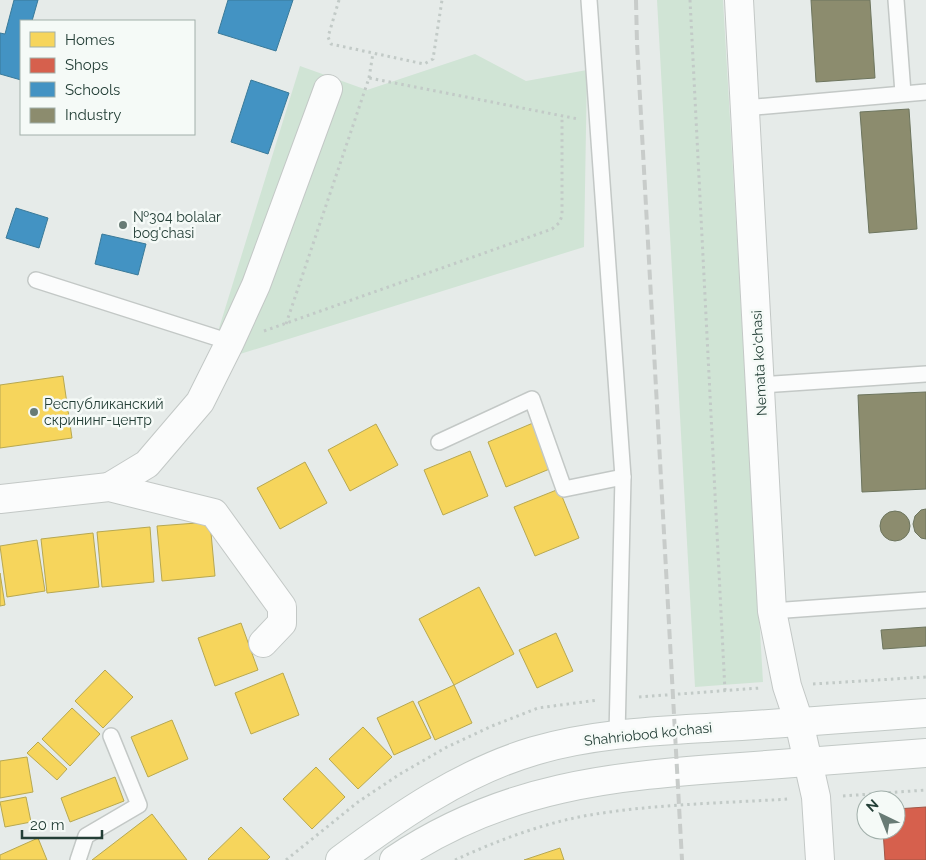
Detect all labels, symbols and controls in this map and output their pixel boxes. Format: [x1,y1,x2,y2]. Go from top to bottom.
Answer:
legend [20,20,195,135]
text: Homes [65,31,115,49]
text: Shops [65,56,108,74]
text: Schools [65,81,120,99]
text: Industry [65,106,121,124]
place label: №304 bolalar bog'chasi [133,209,221,241]
marker: №304 bolalar bog'chasi [117,219,129,231]
street label: Nemata ko'chasi [748,310,770,416]
place label: Республиканский скрининг-центр [44,396,164,428]
marker: Республиканский скрининг-центр [28,406,40,418]
street label: Shahriobod ko'chasi [583,719,713,749]
north arrow [856,790,906,840]
text: N [863,796,881,815]
scale bar [22,808,102,840]
text: 20 m [30,816,65,834]

